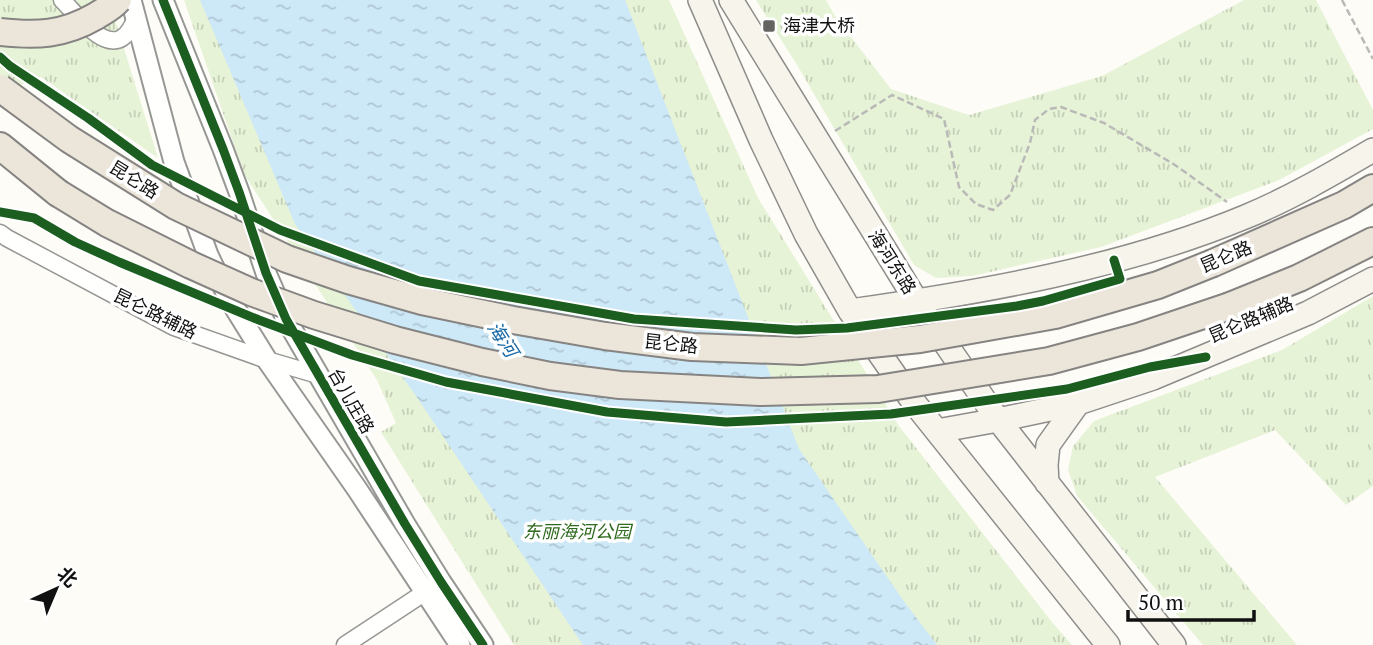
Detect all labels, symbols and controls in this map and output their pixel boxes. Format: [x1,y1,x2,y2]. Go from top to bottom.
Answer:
place label: 海津大桥 [783,13,855,37]
marker: 海津大桥 [761,18,777,34]
street label: 昆仑路 [105,155,164,204]
street label: 海河东路 [864,225,922,298]
street label: 昆仑路 [1196,234,1255,278]
street label: 昆仑路辅路 [110,283,201,344]
street label: 昆仑路辅路 [1204,290,1297,348]
water label: 海河 [483,316,526,365]
street label: 昆仑路 [643,328,699,358]
street label: 台儿庄路 [323,363,380,438]
park label: 东丽海河公园 [523,519,634,543]
north arrow [21,554,91,624]
text: 北 [53,561,84,592]
scale bar [1128,578,1254,622]
text: 50 m [1138,588,1184,616]

